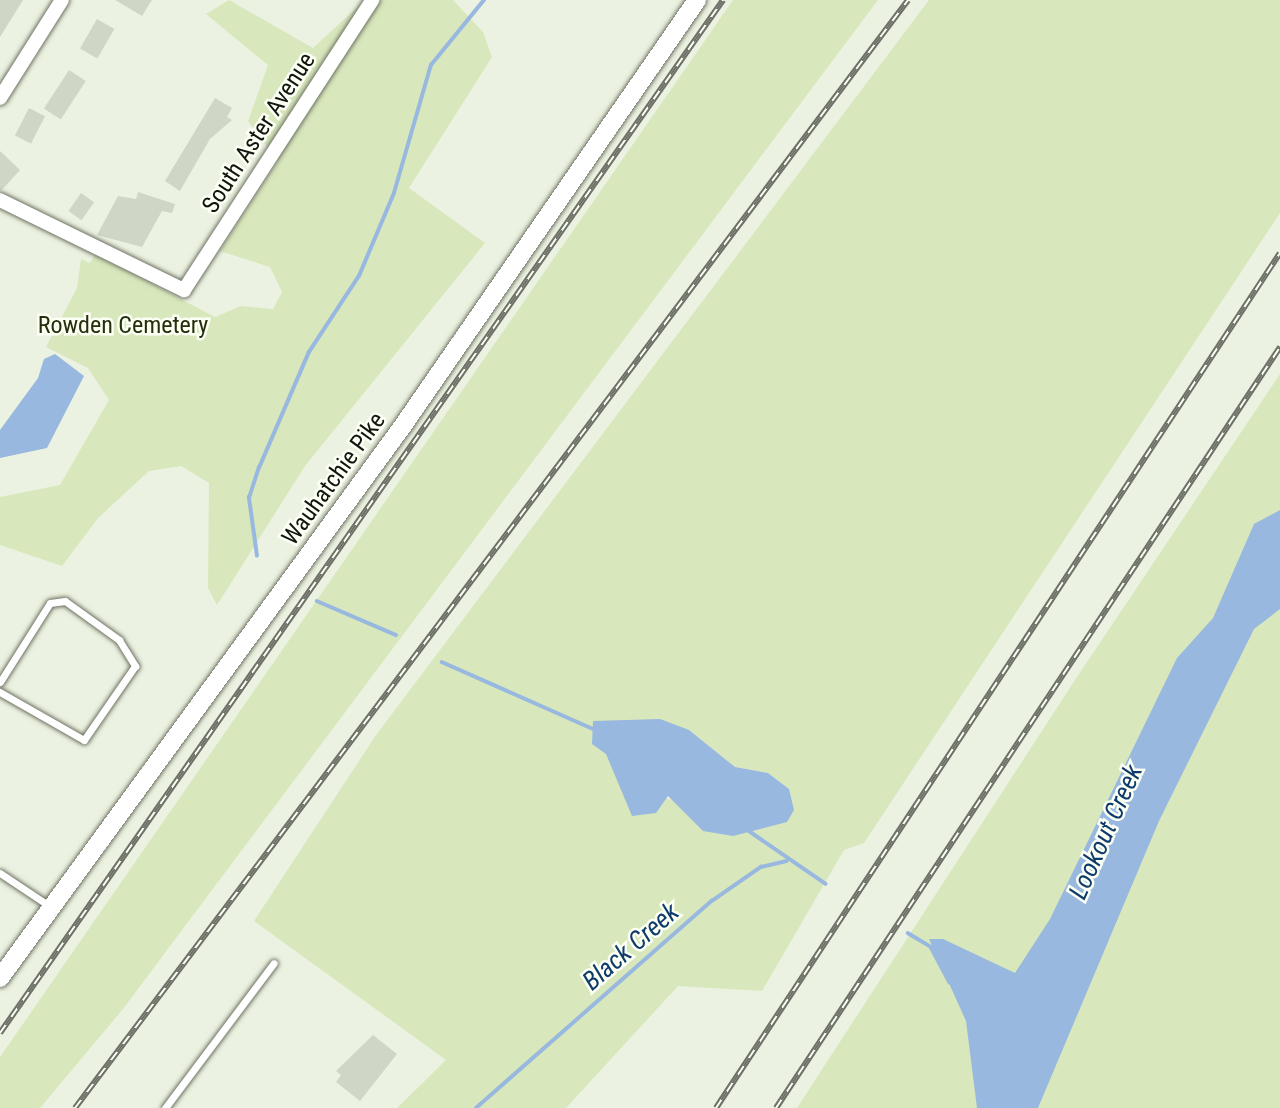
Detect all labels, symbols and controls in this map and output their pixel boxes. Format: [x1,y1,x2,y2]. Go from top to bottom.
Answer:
street label: South Aster Avenue [196,47,322,219]
park label: Rowden Cemetery [38,312,208,340]
street label: Wauhatchie Pike [276,407,392,551]
water label: Lookout Creek [1063,760,1149,904]
water label: Black Creek [576,897,686,997]

